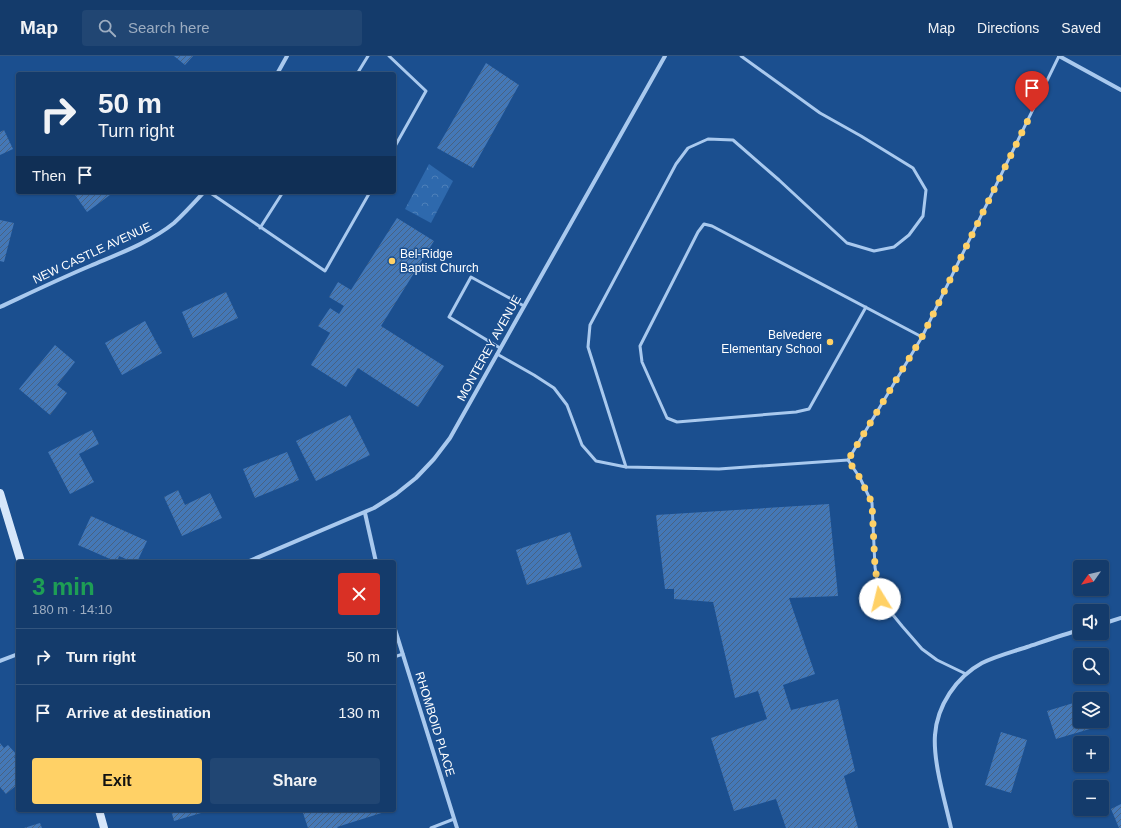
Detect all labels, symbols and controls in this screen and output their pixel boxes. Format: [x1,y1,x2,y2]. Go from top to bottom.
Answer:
search box [82,10,362,46]
text: Map [20,17,58,38]
icon: search [96,17,118,39]
text: Search here [128,19,210,36]
text: Map [928,20,955,36]
text: Directions [977,20,1039,36]
text: Saved [1061,20,1101,36]
pin [1015,71,1049,112]
icon: arrive [1021,77,1043,99]
icon: right [32,88,84,140]
text: 50 m [98,88,162,119]
text: Turn right [98,121,174,141]
icon: arrive [74,164,96,186]
text: Then [32,167,66,184]
street label: NEW CASTLE AVENUE [31,219,153,287]
place label: Bel-Ridge Baptist Church [400,247,479,275]
marker: Bel-Ridge Baptist Church [387,256,397,266]
street label: MONTEREY AVENUE [454,293,524,403]
place label: Belvedere Elementary School [721,328,822,356]
marker: Belvedere Elementary School [825,337,835,347]
north arrow [1073,560,1109,596]
map controls [1073,560,1109,816]
text: 3 min [32,573,95,600]
button: close [338,573,380,615]
position arrow [859,578,901,620]
text: 180 m · 14:10 [32,602,112,617]
button: sound [1073,604,1109,640]
icon: right [32,646,54,668]
text: Turn right [66,648,136,665]
text: 50 m [347,648,380,665]
button: search [1073,648,1109,684]
street label: RHOMBOID PLACE [412,670,458,778]
button: layers [1073,692,1109,728]
icon: arrive [32,702,54,724]
text: Arrive at destination [66,704,211,721]
text: 130 m [338,704,380,721]
button: + [1073,736,1109,772]
button: Exit [32,758,202,804]
button: Share [210,758,380,804]
button: − [1073,780,1109,816]

